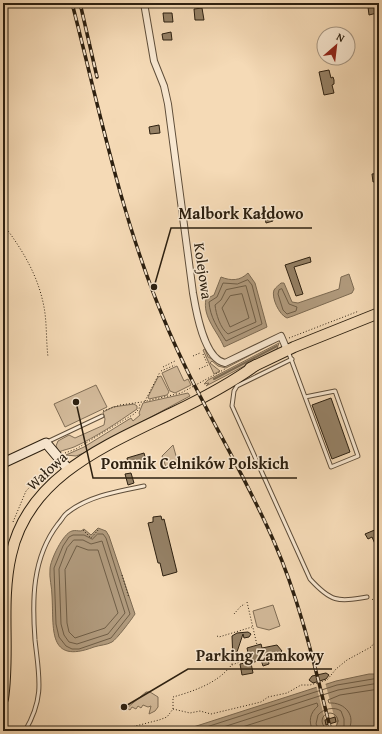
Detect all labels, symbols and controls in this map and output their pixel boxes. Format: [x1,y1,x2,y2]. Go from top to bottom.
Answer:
north arrow [316,26,356,66]
text: N [334,28,348,46]
callout: Malbork Kałdowo [171,200,312,228]
text: Malbork Kałdowo [179,201,304,225]
street label: Kolejowa [189,241,218,300]
street label: Wałowa [22,446,72,495]
callout: Pomnik Celników Polskich [93,450,297,478]
text: Pomnik Celników Polskich [101,451,289,475]
callout: Parking Zamkowy [188,641,332,669]
text: Parking Zamkowy [196,643,325,667]

